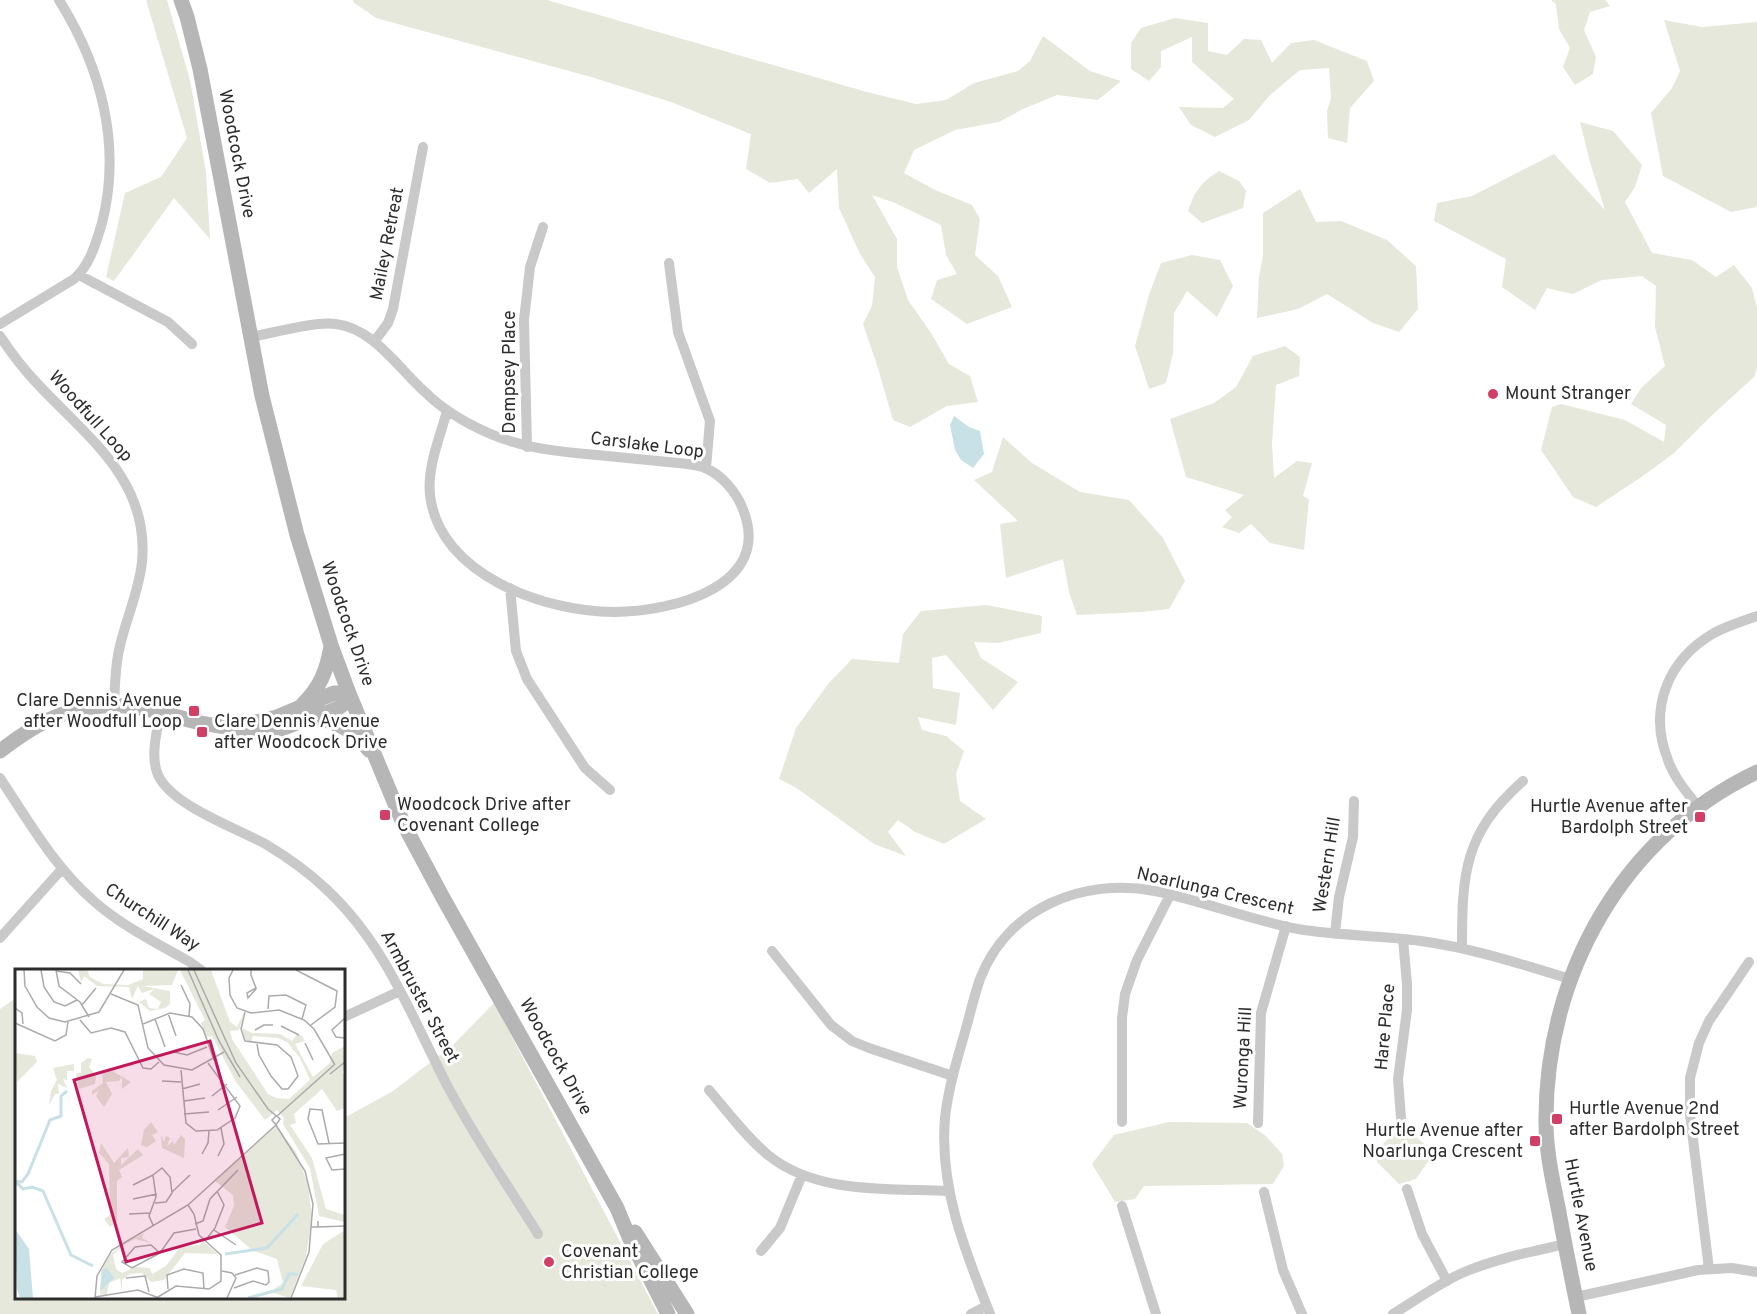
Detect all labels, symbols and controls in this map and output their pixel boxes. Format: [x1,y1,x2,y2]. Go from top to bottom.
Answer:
street label: Woodcock Drive [212,88,260,220]
street label: Mailey Retreat [366,185,410,303]
street label: Dempsey Place [499,310,522,434]
street label: Woodfull Loop [43,366,137,468]
place label: Mount Stranger [1505,383,1631,406]
marker: Mount Stranger [1486,387,1500,401]
street label: Carslake Loop [589,428,705,464]
street label: Woodcock Drive [315,559,379,689]
place label: Clare Dennis Avenue after Woodfull Loop [16,690,182,734]
marker: Clare Dennis Avenue after Woodfull Loop [187,704,201,718]
place label: Clare Dennis Avenue after Woodcock Drive [214,711,387,755]
marker: Clare Dennis Avenue after Woodcock Drive [195,725,209,739]
place label: Woodcock Drive after Covenant College [397,794,571,838]
place label: Hurtle Avenue after Bardolph Street [1530,796,1688,840]
marker: Woodcock Drive after Covenant College [378,808,392,822]
marker: Hurtle Avenue after Bardolph Street [1693,810,1707,824]
street label: Western Hill [1309,815,1347,915]
street label: Noarlunga Crescent [1134,863,1296,921]
street label: Churchill Way [100,879,204,957]
street label: Armbruster Street [374,927,464,1067]
inset map [15,969,345,1299]
street label: Hare Place [1371,983,1401,1071]
street label: Woodcock Drive [513,994,597,1120]
street label: Wuronga Hill [1230,1006,1258,1110]
place label: Hurtle Avenue 2nd after Bardolph Street [1569,1098,1740,1142]
marker: Hurtle Avenue 2nd after Bardolph Street [1550,1112,1564,1126]
place label: Hurtle Avenue after Noarlunga Crescent [1362,1120,1523,1164]
marker: Hurtle Avenue after Noarlunga Crescent [1528,1134,1542,1148]
street label: Hurtle Avenue [1558,1157,1602,1273]
place label: Covenant Christian College [561,1241,699,1285]
marker: Covenant Christian College [542,1255,556,1269]

